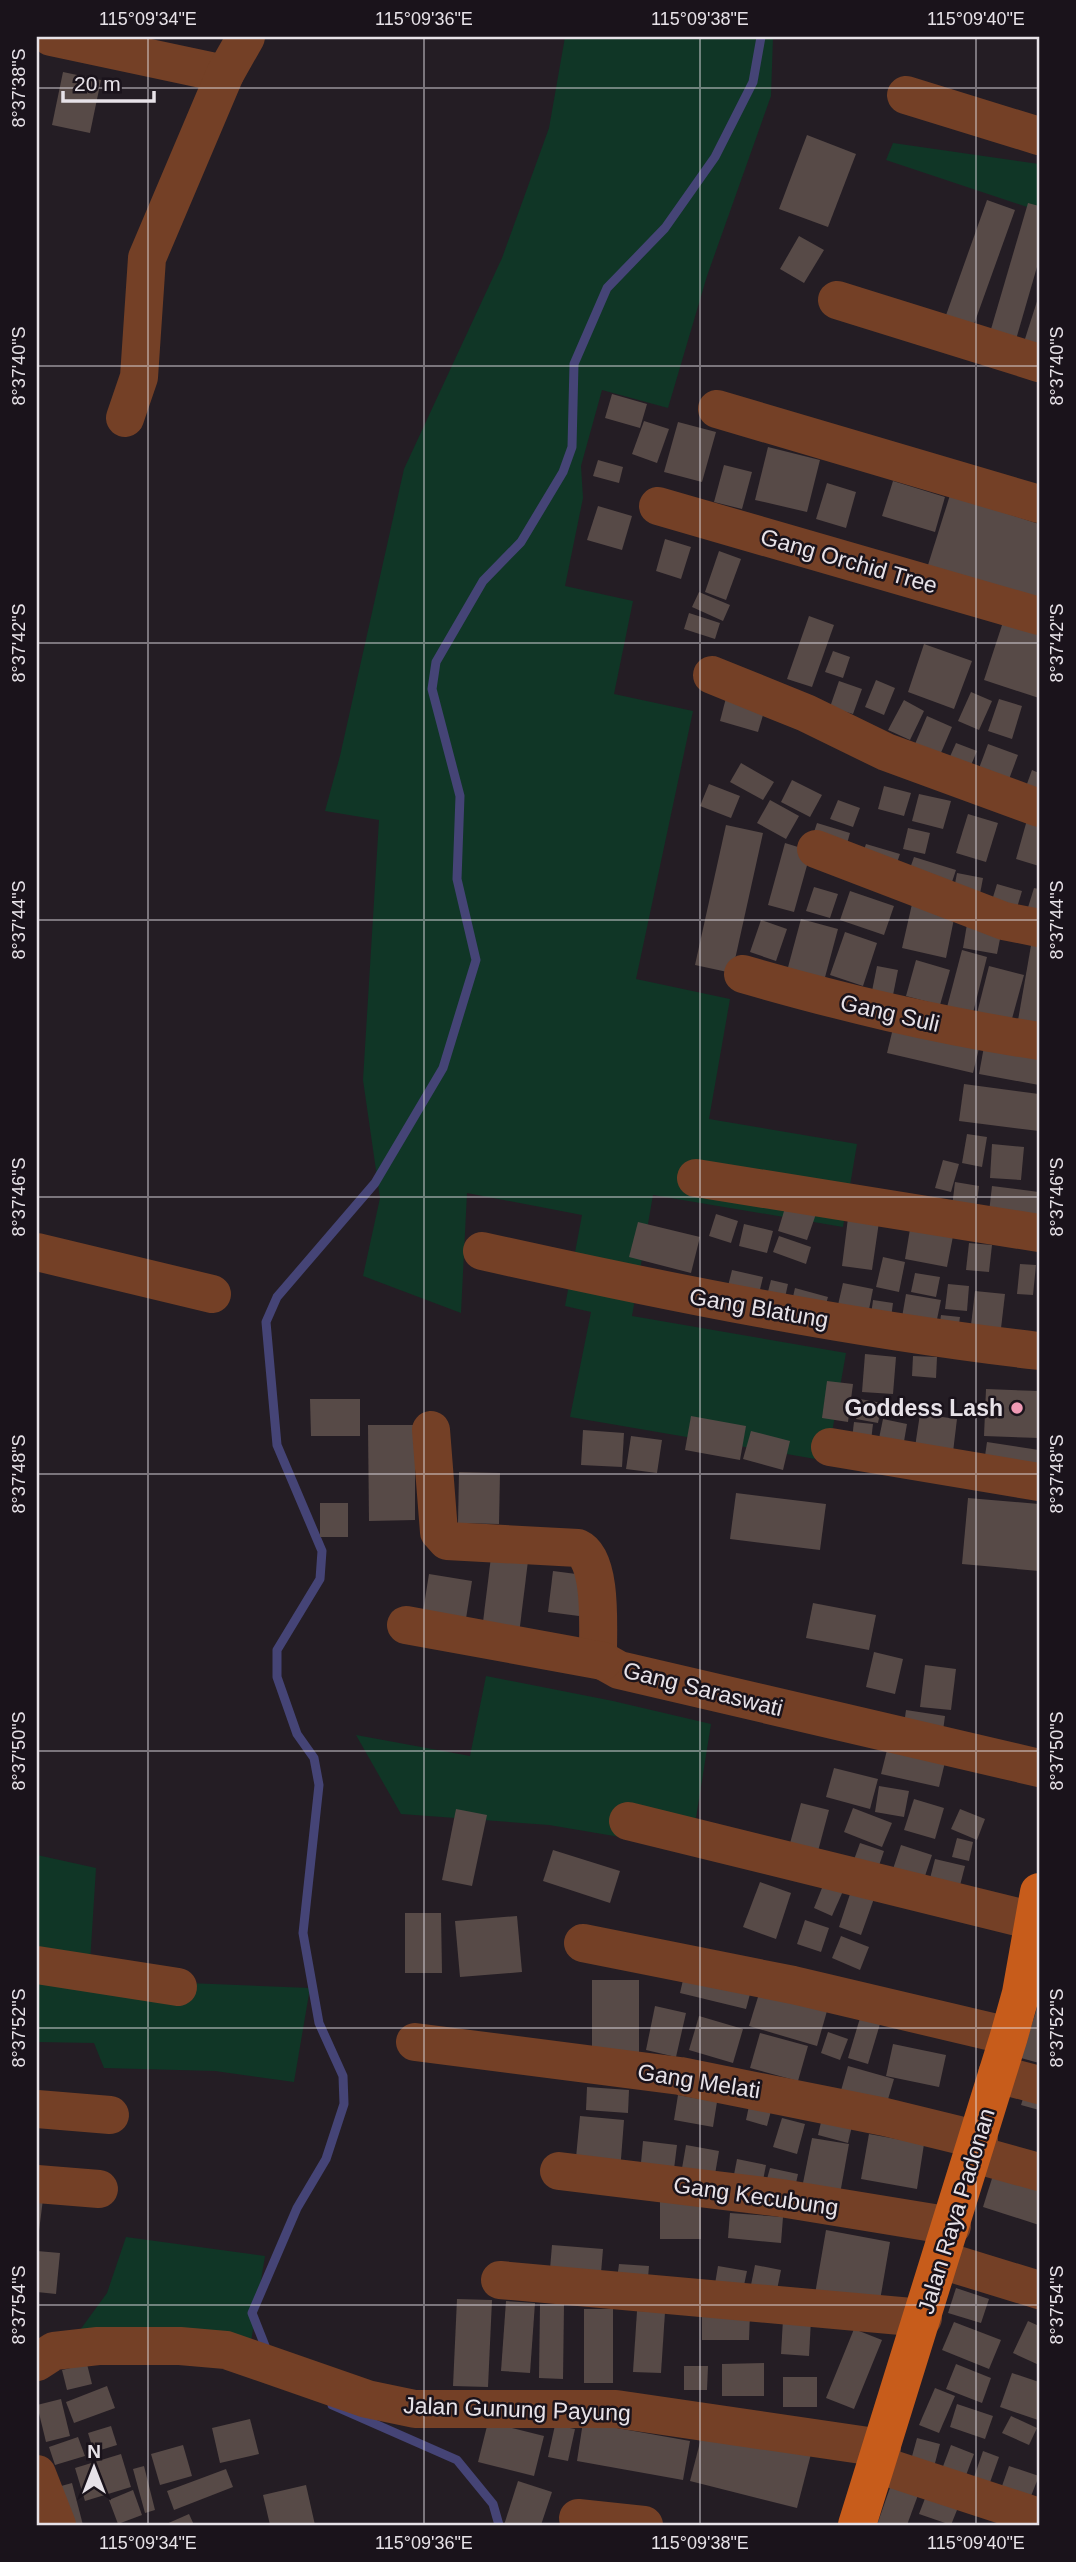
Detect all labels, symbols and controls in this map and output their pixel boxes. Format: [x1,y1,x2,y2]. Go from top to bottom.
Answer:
text: 115°09'34"E [99,9,197,29]
text: 115°09'36"E [375,9,473,29]
text: 115°09'38"E [651,9,749,29]
text: 115°09'40"E [927,9,1025,29]
text: 8°37'38"S [9,48,29,128]
scale bar [63,60,154,104]
text: 20 m [74,72,121,95]
text: 8°37'40"S [9,326,29,406]
text: 8°37'40"S [1047,326,1067,406]
street label: Gang Orchid Tree [758,523,940,599]
text: 8°37'42"S [9,603,29,683]
text: 8°37'42"S [1047,603,1067,683]
text: 8°37'44"S [9,880,29,960]
text: 8°37'44"S [1047,880,1067,960]
street label: Gang Suli [838,989,942,1037]
text: 8°37'46"S [9,1157,29,1237]
text: 8°37'46"S [1047,1157,1067,1237]
street label: Gang Blatung [687,1283,831,1333]
place label: Goddess Lash [845,1395,1003,1421]
marker: Goddess Lash [1009,1400,1025,1416]
text: 8°37'48"S [9,1434,29,1514]
text: 8°37'48"S [1047,1434,1067,1514]
street label: Gang Saraswati [620,1657,786,1721]
text: 8°37'50"S [9,1711,29,1791]
text: 8°37'50"S [1047,1711,1067,1791]
text: 8°37'52"S [9,1988,29,2068]
text: 8°37'52"S [1047,1988,1067,2068]
street label: Gang Melati [636,2058,762,2104]
street label: Jalan Raya Padonan [912,2105,1000,2317]
street label: Gang Kecubung [672,2172,840,2220]
text: 8°37'54"S [9,2265,29,2345]
text: 8°37'54"S [1047,2265,1067,2345]
street label: Jalan Gunung Payung [403,2392,631,2426]
north arrow [60,2432,130,2502]
text: N [87,2441,101,2462]
text: 115°09'34"E [99,2533,197,2553]
text: 115°09'36"E [375,2533,473,2553]
text: 115°09'38"E [651,2533,749,2553]
text: 115°09'40"E [927,2533,1025,2553]

